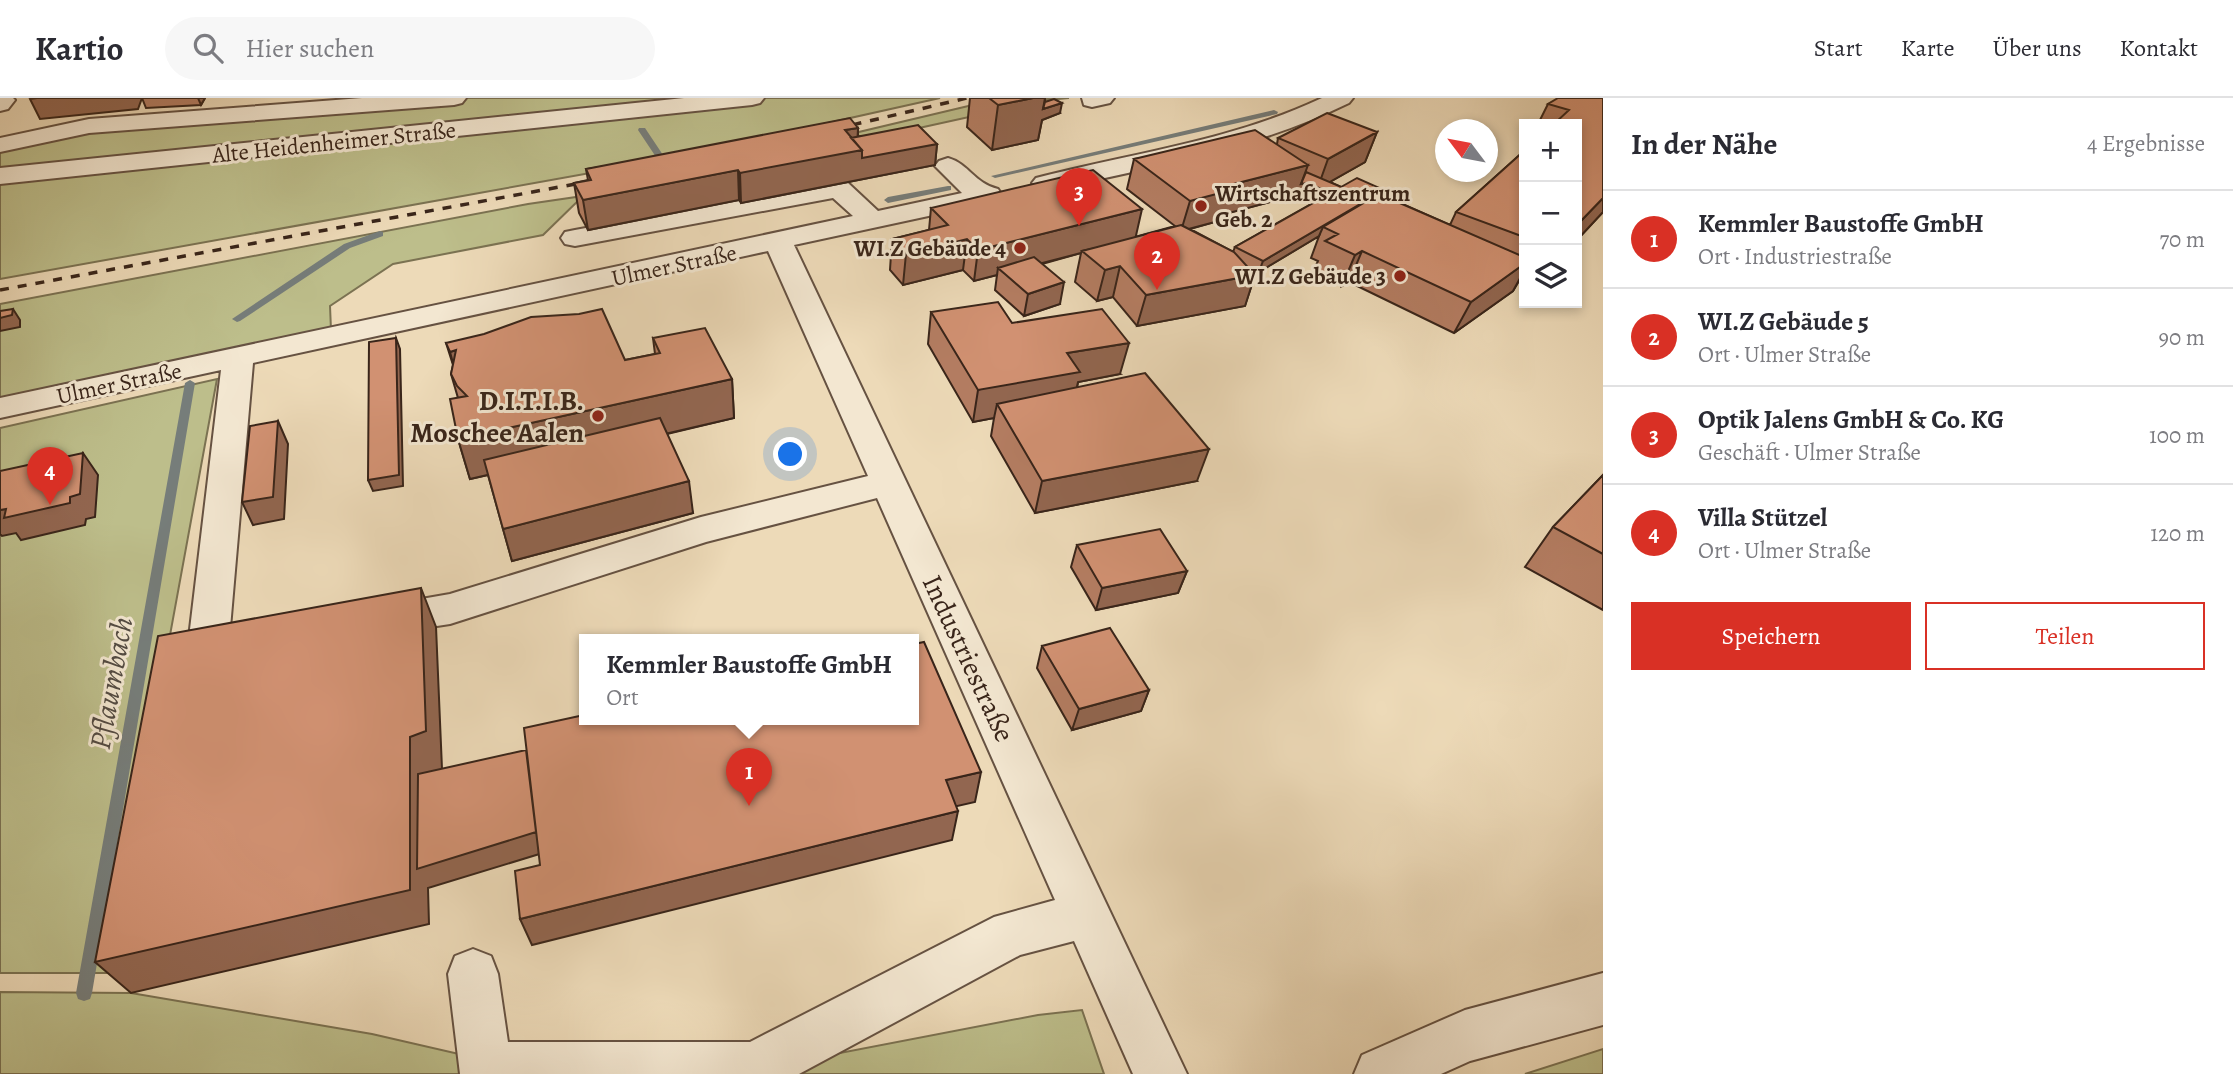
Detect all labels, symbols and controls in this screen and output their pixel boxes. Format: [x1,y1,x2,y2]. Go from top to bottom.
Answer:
search box [165,17,655,80]
text: Kartio [35,26,123,71]
icon: search [189,29,227,67]
text: Hier suchen [245,31,374,66]
text: Start [1814,32,1863,64]
text: Karte [1901,32,1955,64]
text: Über uns [1993,32,2082,64]
text: Kontakt [2120,32,2198,64]
street label: Alte Heidenheimer Straße [210,114,457,171]
north arrow [1435,119,1498,182]
map controls [1519,119,1582,308]
button: + [1519,119,1582,182]
text: In der Nähe [1631,124,1777,164]
text: 4 Ergebnisse [2087,128,2205,159]
pin: 3 [1056,168,1102,226]
place label: Wirtschaftszentrum Geb. 2 [1214,178,1410,235]
button: − [1519,182,1582,245]
marker: Wirtschaftszentrum Geb. 2 [1193,198,1209,214]
text: Kemmler Baustoffe GmbH [1698,206,1984,241]
text: 1 [1650,224,1658,255]
text: 70 m [2159,224,2205,255]
pin: 2 [1134,232,1180,290]
place label: WI.Z Gebäude 4 [853,233,1006,264]
street label: Ulmer Straße [609,237,739,294]
marker: WI.Z Gebäude 4 [1012,240,1028,256]
text: Ort · Industriestraße [1698,241,1892,272]
button: layers [1519,245,1582,308]
place label: WI.Z Gebäude 3 [1234,261,1386,292]
marker: WI.Z Gebäude 3 [1392,268,1408,284]
text: WI.Z Gebäude 5 [1698,304,1869,339]
text: 2 [1648,322,1660,353]
text: 90 m [2159,322,2205,353]
text: Ort · Ulmer Straße [1698,339,1871,370]
street label: Ulmer Straße [54,355,184,412]
place label: D.I.T.I.B. Moschee Aalen [410,382,584,452]
text: Optik Jalens GmbH & Co. KG [1698,402,2004,437]
marker: D.I.T.I.B. Moschee Aalen [590,408,606,424]
text: 3 [1649,420,1659,451]
text: 100 m [2149,420,2205,451]
your location [773,437,807,471]
text: Geschäft · Ulmer Straße [1698,437,1921,468]
pin: 4 [27,447,73,505]
text: Villa Stützel [1698,500,1827,535]
text: 4 [1649,518,1659,549]
text: 120 m [2150,518,2205,549]
text: Ort · Ulmer Straße [1698,535,1871,566]
street label: Industriestraße [913,569,1023,748]
button: Speichern [1631,602,1911,670]
button: Teilen [1925,602,2205,670]
water label: Pflaumbach [80,614,142,752]
popup [579,634,919,725]
text: Kemmler Baustoffe GmbH [606,647,892,682]
text: Ort [606,682,639,713]
pin: 1 [726,748,772,806]

